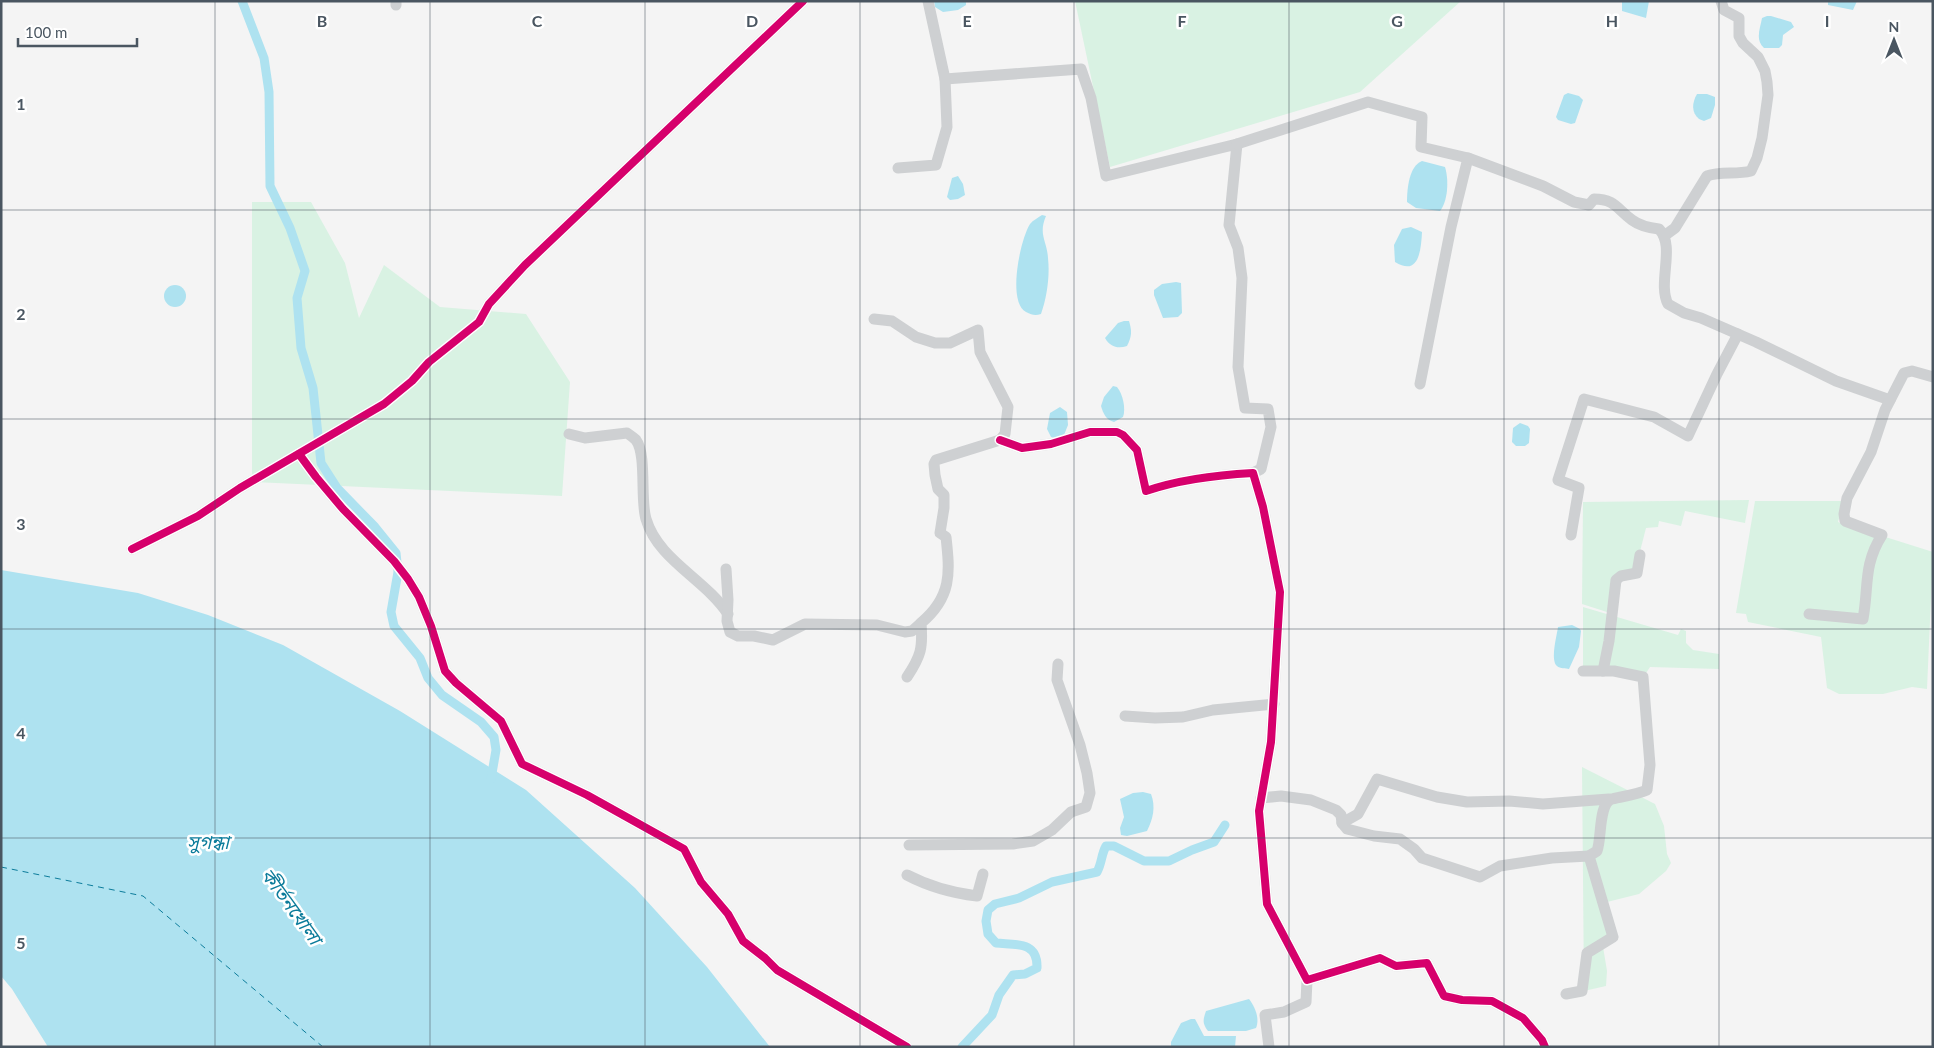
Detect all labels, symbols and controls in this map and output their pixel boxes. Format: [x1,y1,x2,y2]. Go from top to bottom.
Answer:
text: B [317,11,327,30]
text: C [532,11,543,30]
text: D [746,11,758,30]
text: E [962,11,972,30]
text: F [1177,11,1187,30]
text: G [1391,11,1403,30]
text: H [1606,11,1618,30]
text: I [1825,11,1829,30]
scale bar [18,15,136,47]
north arrow [1869,15,1919,65]
text: N [1889,18,1899,35]
text: 100 m [25,23,67,41]
text: 1 [16,94,26,113]
text: 2 [16,304,26,323]
text: 3 [16,514,26,533]
text: 4 [16,723,26,742]
water label: সুগন্ধা [187,830,233,854]
water label: কীর্তনখোলা [257,864,329,952]
text: 5 [16,933,26,952]

